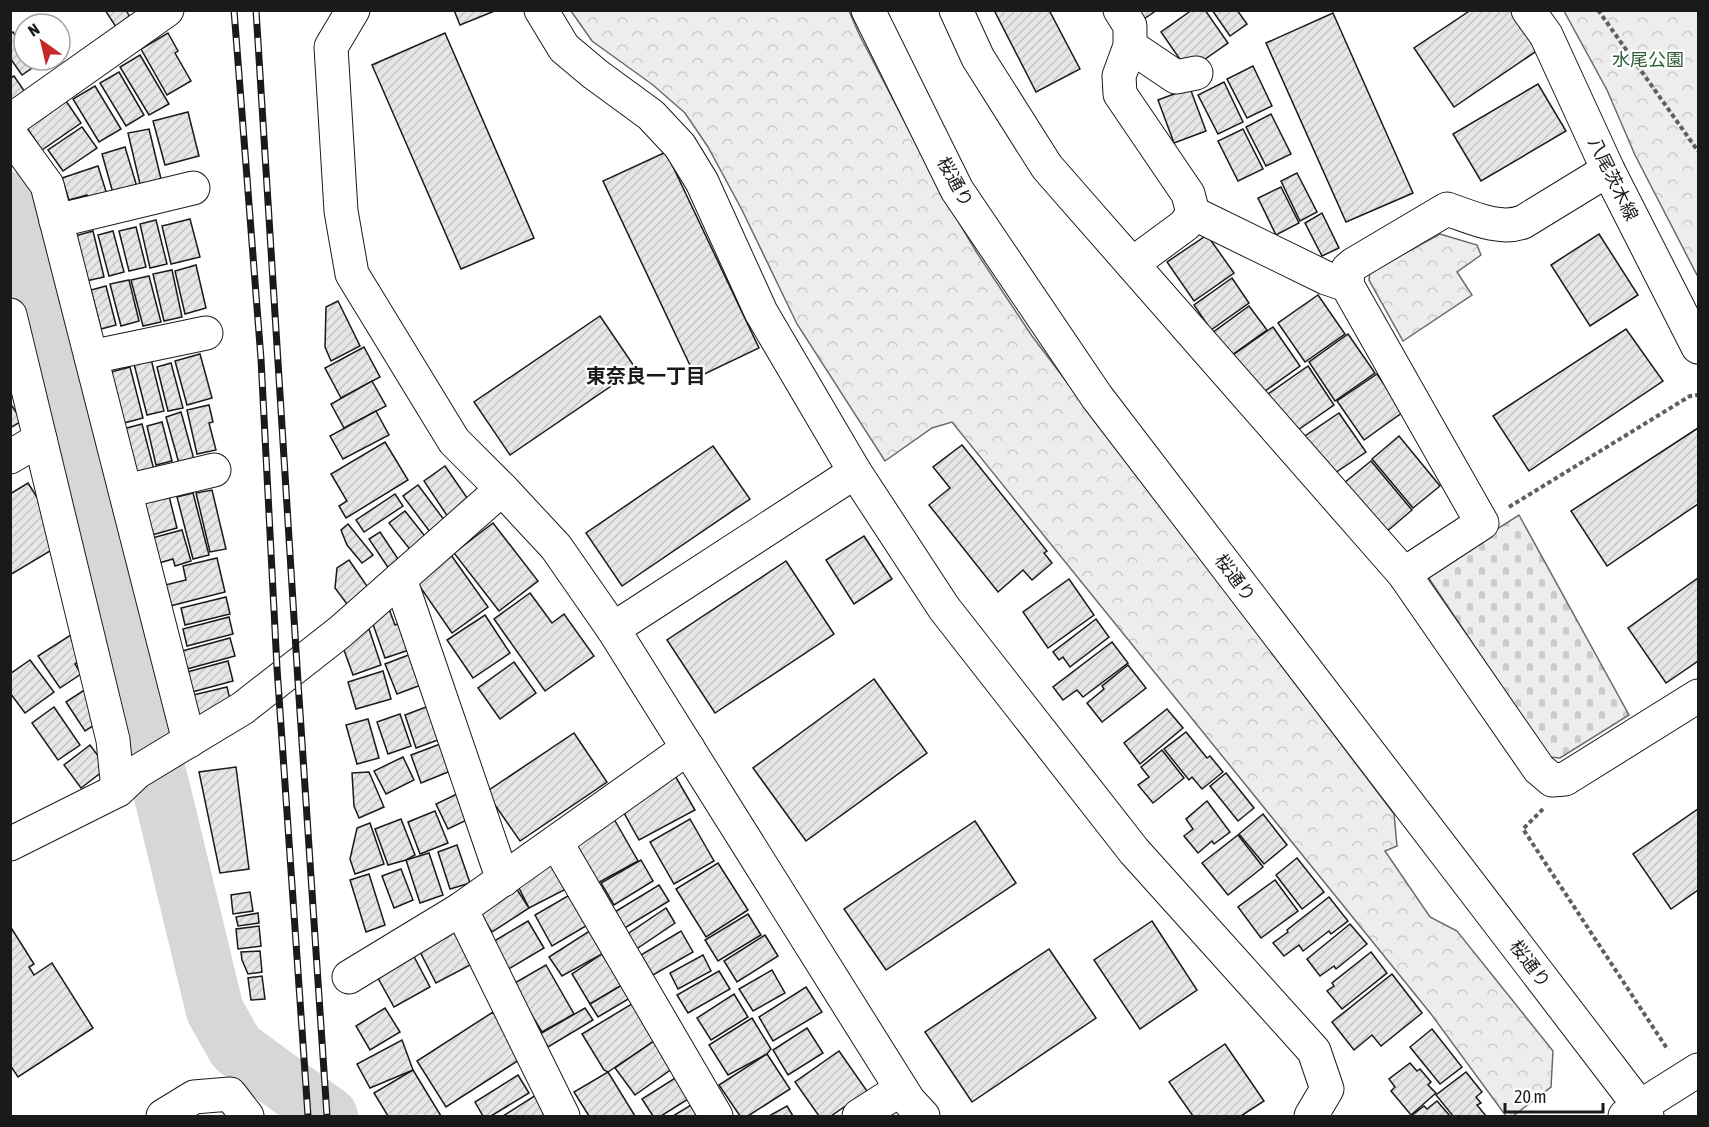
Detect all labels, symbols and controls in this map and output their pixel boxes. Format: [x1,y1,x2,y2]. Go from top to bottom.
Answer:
north arrow [12,12,72,72]
text: N [25,19,43,40]
park label: 水尾公園 [1612,49,1684,70]
street label: 八尾茨木線 [1584,134,1643,224]
street label: 桜通り [933,153,978,210]
district label: 東奈良一丁目 [586,364,706,387]
street label: 桜通り [1211,550,1260,606]
street label: 桜通り [1506,936,1555,992]
scale bar [1505,1076,1602,1114]
text: 20 m [1514,1086,1546,1107]

